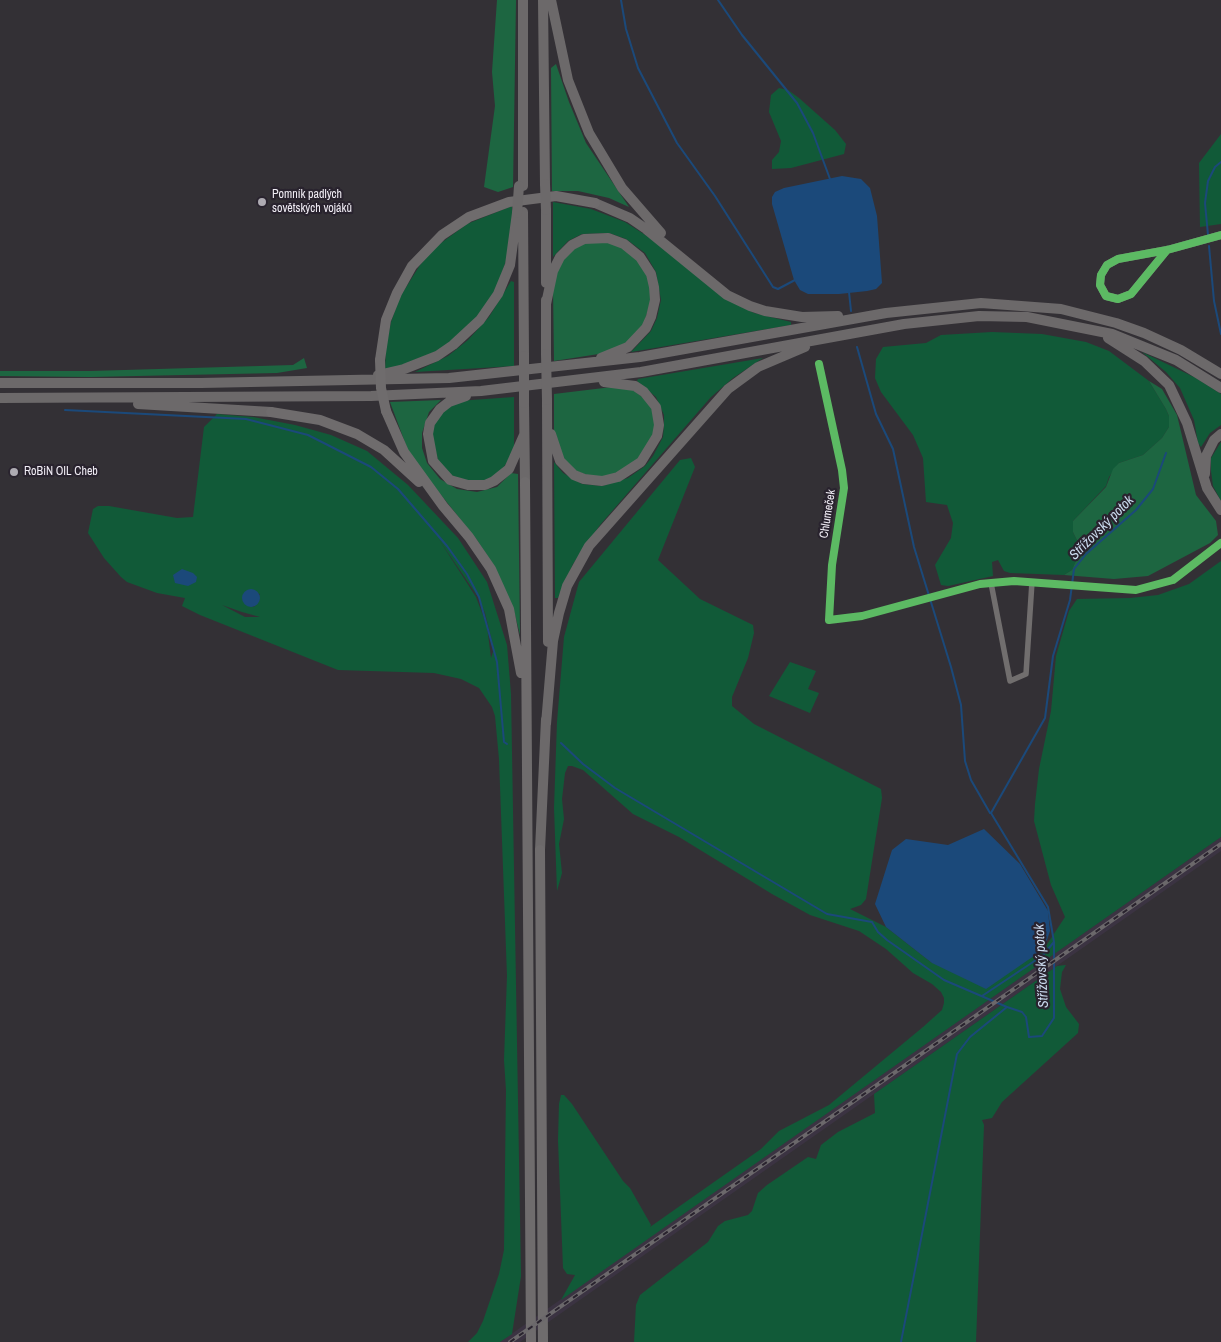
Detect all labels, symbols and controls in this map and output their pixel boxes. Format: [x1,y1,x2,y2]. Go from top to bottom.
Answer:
place label: Pomník padlých sovětských vojáků [272,188,352,216]
marker: Pomník padlých sovětských vojáků [256,196,268,208]
place label: RoBiN OIL Cheb [24,465,98,479]
marker: RoBiN OIL Cheb [8,466,20,478]
street label: Chlumeček [817,489,839,539]
water label: Střížovský potok [1066,492,1138,564]
water label: Střížovský potok [1031,924,1053,1008]

